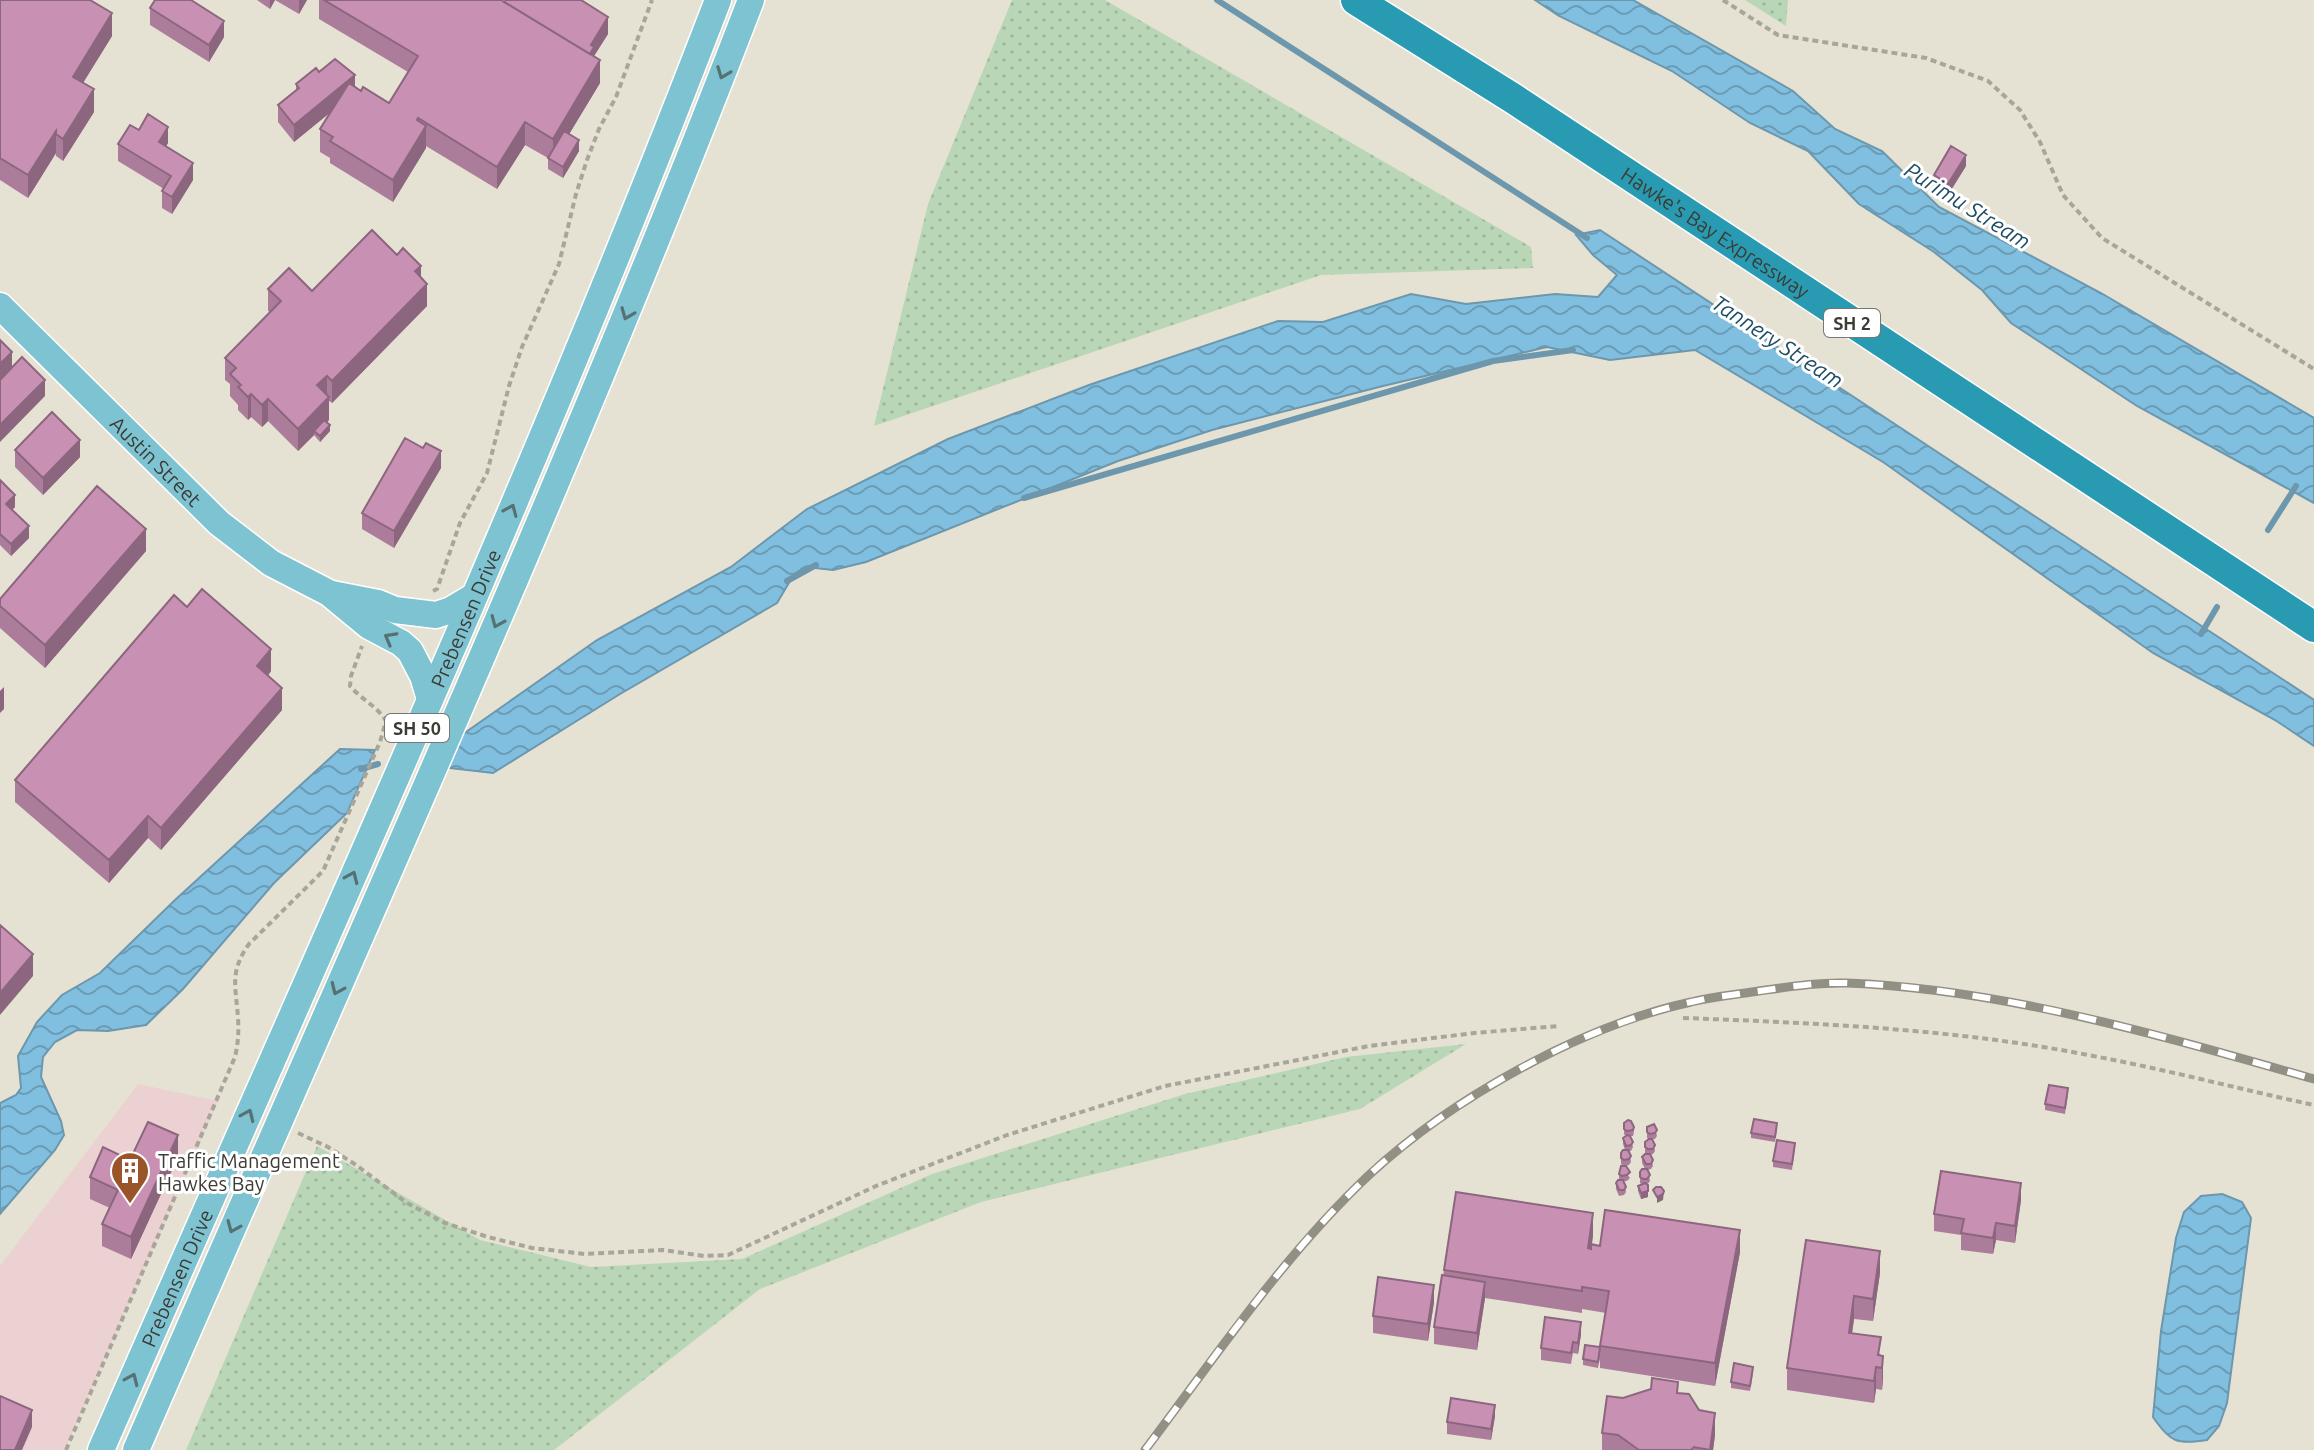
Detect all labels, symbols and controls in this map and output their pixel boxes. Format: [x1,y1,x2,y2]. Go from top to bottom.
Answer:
one-way arrow [717,65,733,79]
water label: Purimu Stream [1901,156,2035,254]
street label: Hawke's Bay Expressway [1617,162,1814,303]
water label: Tannery Stream [1708,289,1848,393]
one-way arrow [620,306,636,320]
road number: SH 2 [1824,309,1880,337]
street label: Austin Street [106,411,206,511]
one-way arrow [502,504,518,518]
street label: Prebensen Drive [425,546,505,691]
one-way arrow [491,614,507,628]
one-way arrow [384,632,399,647]
road number: SH 50 [385,714,449,742]
one-way arrow [342,870,358,885]
one-way arrow [331,980,347,995]
one-way arrow [238,1109,254,1123]
place label: Traffic Management Hawkes Bay [158,1149,340,1195]
building icon: Traffic Management Hawkes Bay [109,1150,151,1205]
street label: Prebensen Drive [136,1206,217,1350]
one-way arrow [226,1219,242,1233]
one-way arrow [122,1372,138,1387]

